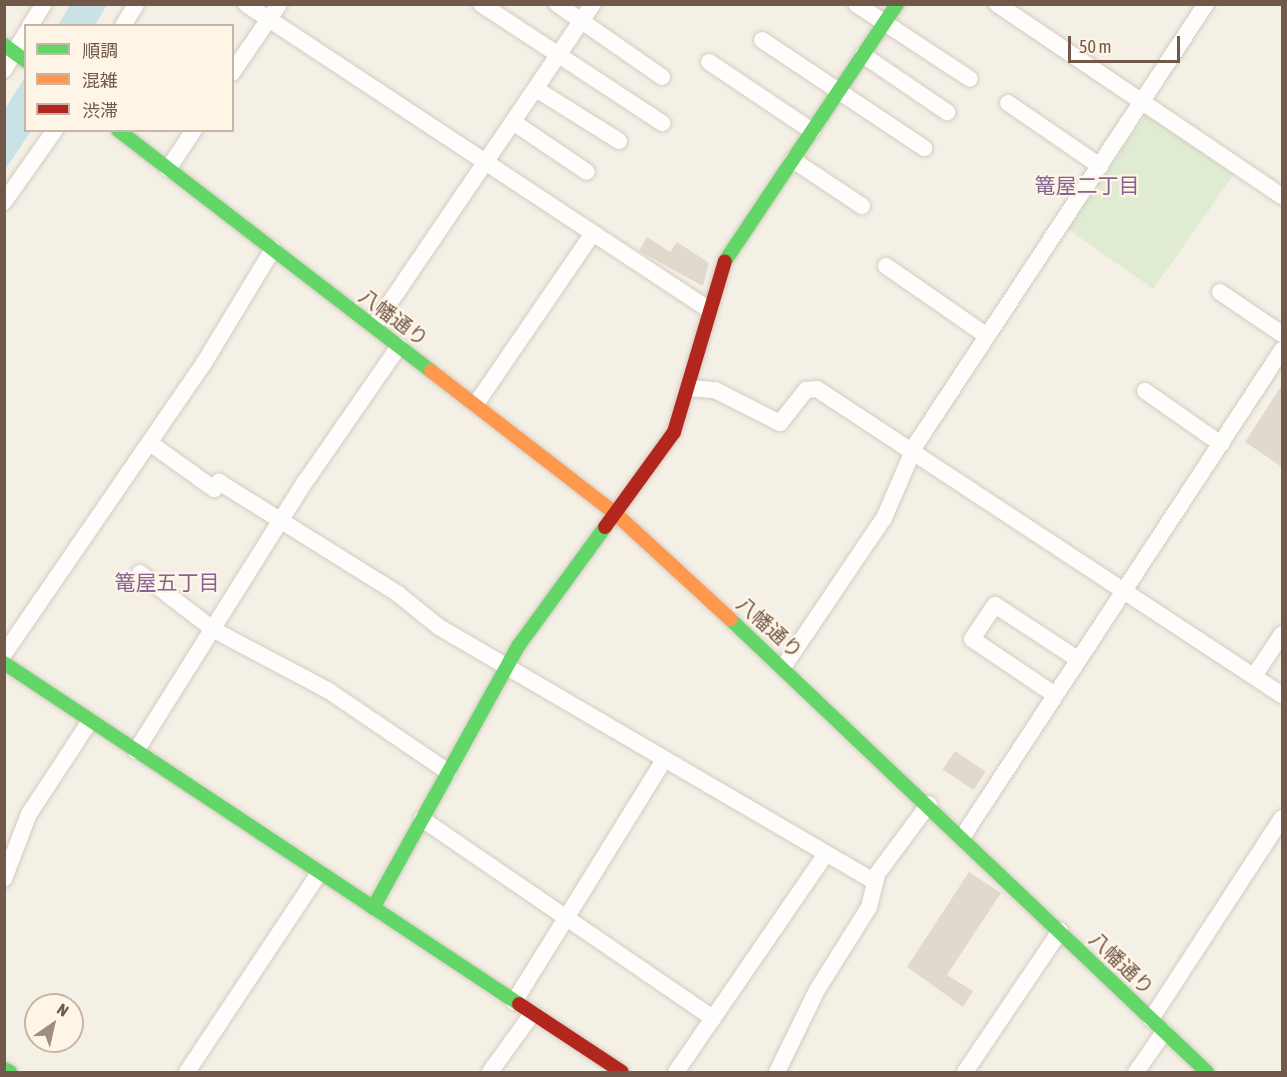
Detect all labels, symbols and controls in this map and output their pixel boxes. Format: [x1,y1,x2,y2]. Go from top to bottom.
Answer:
legend [24,24,234,132]
scale bar [1071,24,1184,62]
text: 50 m [1079,36,1111,57]
text: 順調 [82,40,118,61]
text: 混雑 [82,70,118,91]
text: 渋滞 [82,100,118,121]
district label: 篭屋二丁目 [1035,172,1139,198]
street label: 八幡通り [355,283,433,351]
district label: 篭屋五丁目 [115,569,219,595]
street label: 八幡通り [732,591,808,663]
street label: 八幡通り [1085,927,1159,999]
north arrow [24,993,84,1053]
text: N [54,1000,72,1020]

